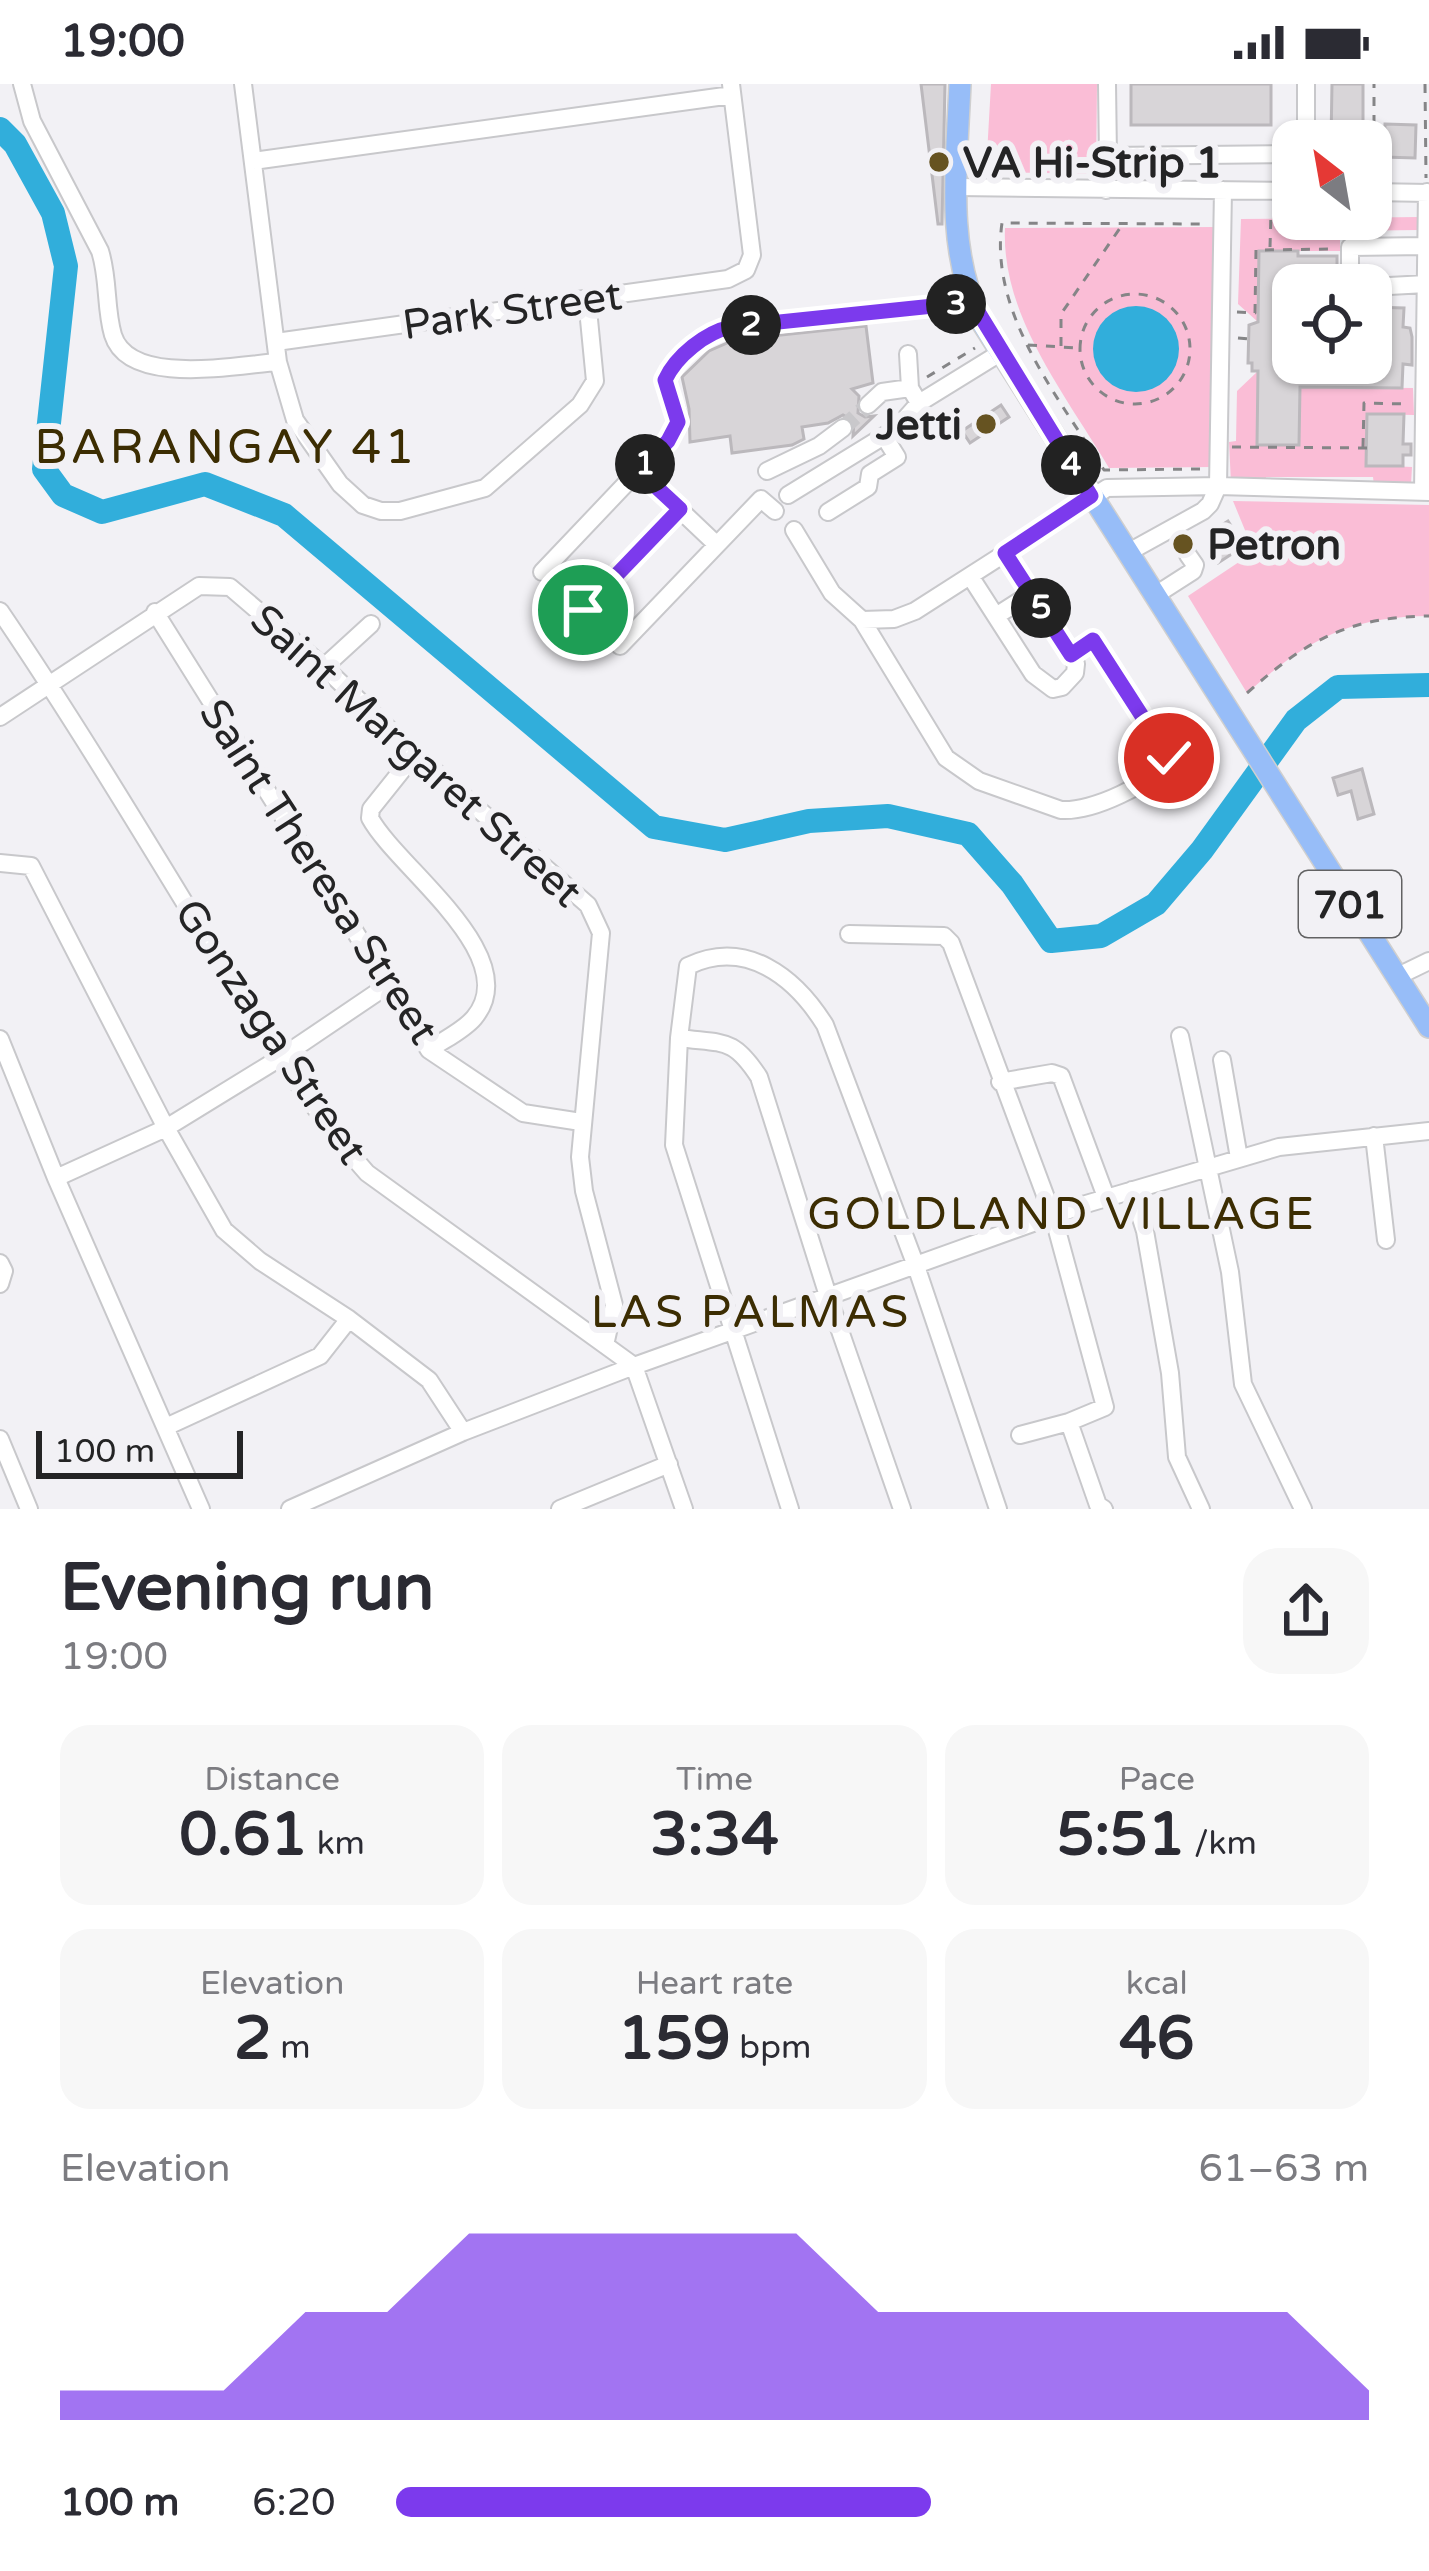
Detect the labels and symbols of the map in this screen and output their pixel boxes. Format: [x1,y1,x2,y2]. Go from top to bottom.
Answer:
north arrow [1272,120,1392,240]
place label: VA Hi-Strip 1 [963,138,1222,189]
marker: VA Hi-Strip 1 [926,149,952,175]
street label: Park Street [399,270,625,351]
pin: 3 [926,274,986,334]
pin: 2 [721,295,781,355]
place label: Jetti [875,400,962,451]
marker: Jetti [973,411,999,437]
district label: BARANGAY 41 [34,419,418,477]
pin: 1 [615,434,675,494]
pin: 4 [1041,435,1101,495]
place label: Petron [1207,520,1341,571]
marker: Petron [1170,531,1196,557]
pin [532,559,634,661]
pin: 5 [1011,578,1071,638]
street label: Saint Margaret Street [240,594,592,918]
street label: Saint Theresa Street [188,690,449,1054]
pin [1118,707,1220,809]
road number: 701 [1299,871,1401,937]
street label: Gonzaga Street [163,890,378,1174]
district label: GOLDLAND VILLAGE [807,1188,1317,1242]
district label: LAS PALMAS [591,1286,911,1340]
scale bar [36,1425,243,1478]

